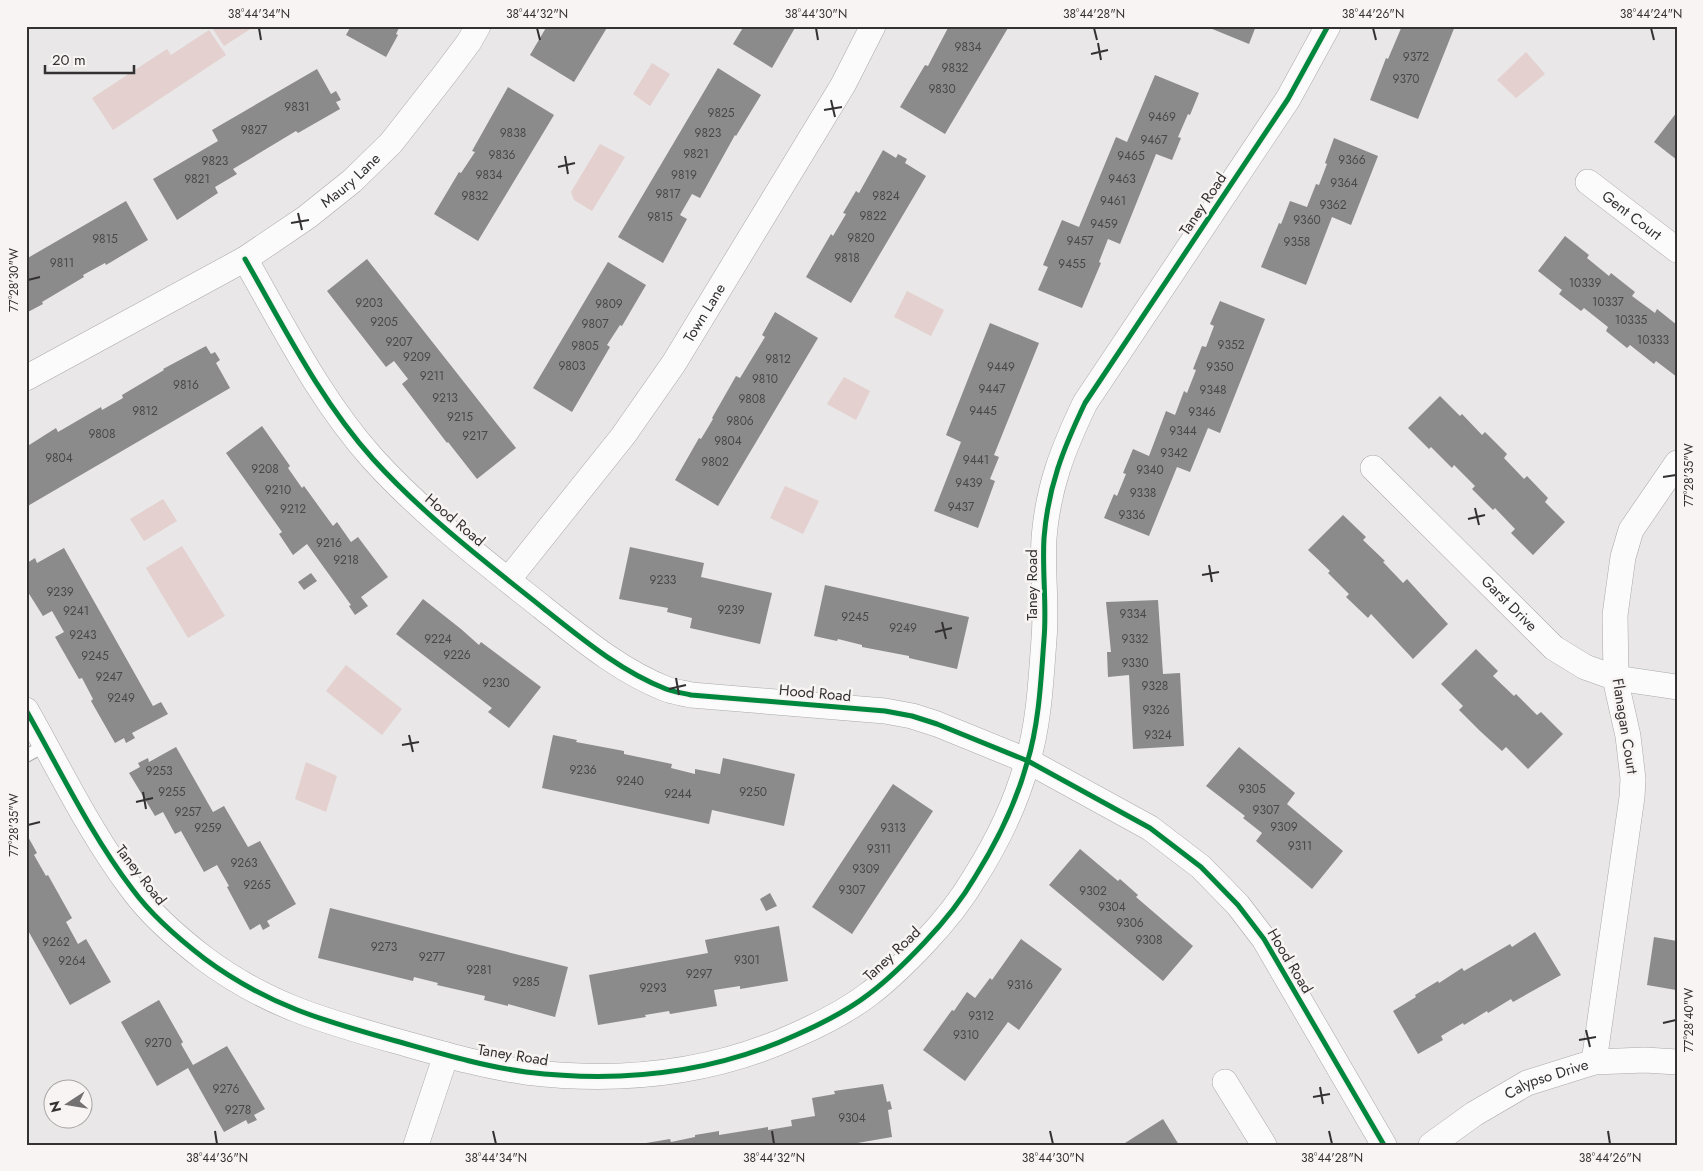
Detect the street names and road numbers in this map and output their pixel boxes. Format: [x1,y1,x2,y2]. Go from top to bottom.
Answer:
street label: Maury Lane [316,148,386,213]
street label: Taney Road [1174,168,1232,240]
street label: Gent Court [1597,185,1667,246]
street label: Town Lane [678,279,731,347]
street label: Hood Road [420,488,490,552]
street label: Taney Road [1021,549,1043,621]
street label: Garst Drive [1476,570,1542,637]
street label: Flanagan Court [1607,677,1643,776]
street label: Hood Road [778,679,852,707]
street label: Taney Road [110,840,172,910]
street label: Taney Road [858,922,926,986]
street label: Hood Road [1262,924,1318,998]
street label: Taney Road [476,1039,550,1071]
street label: Calypso Drive [1500,1053,1591,1105]

